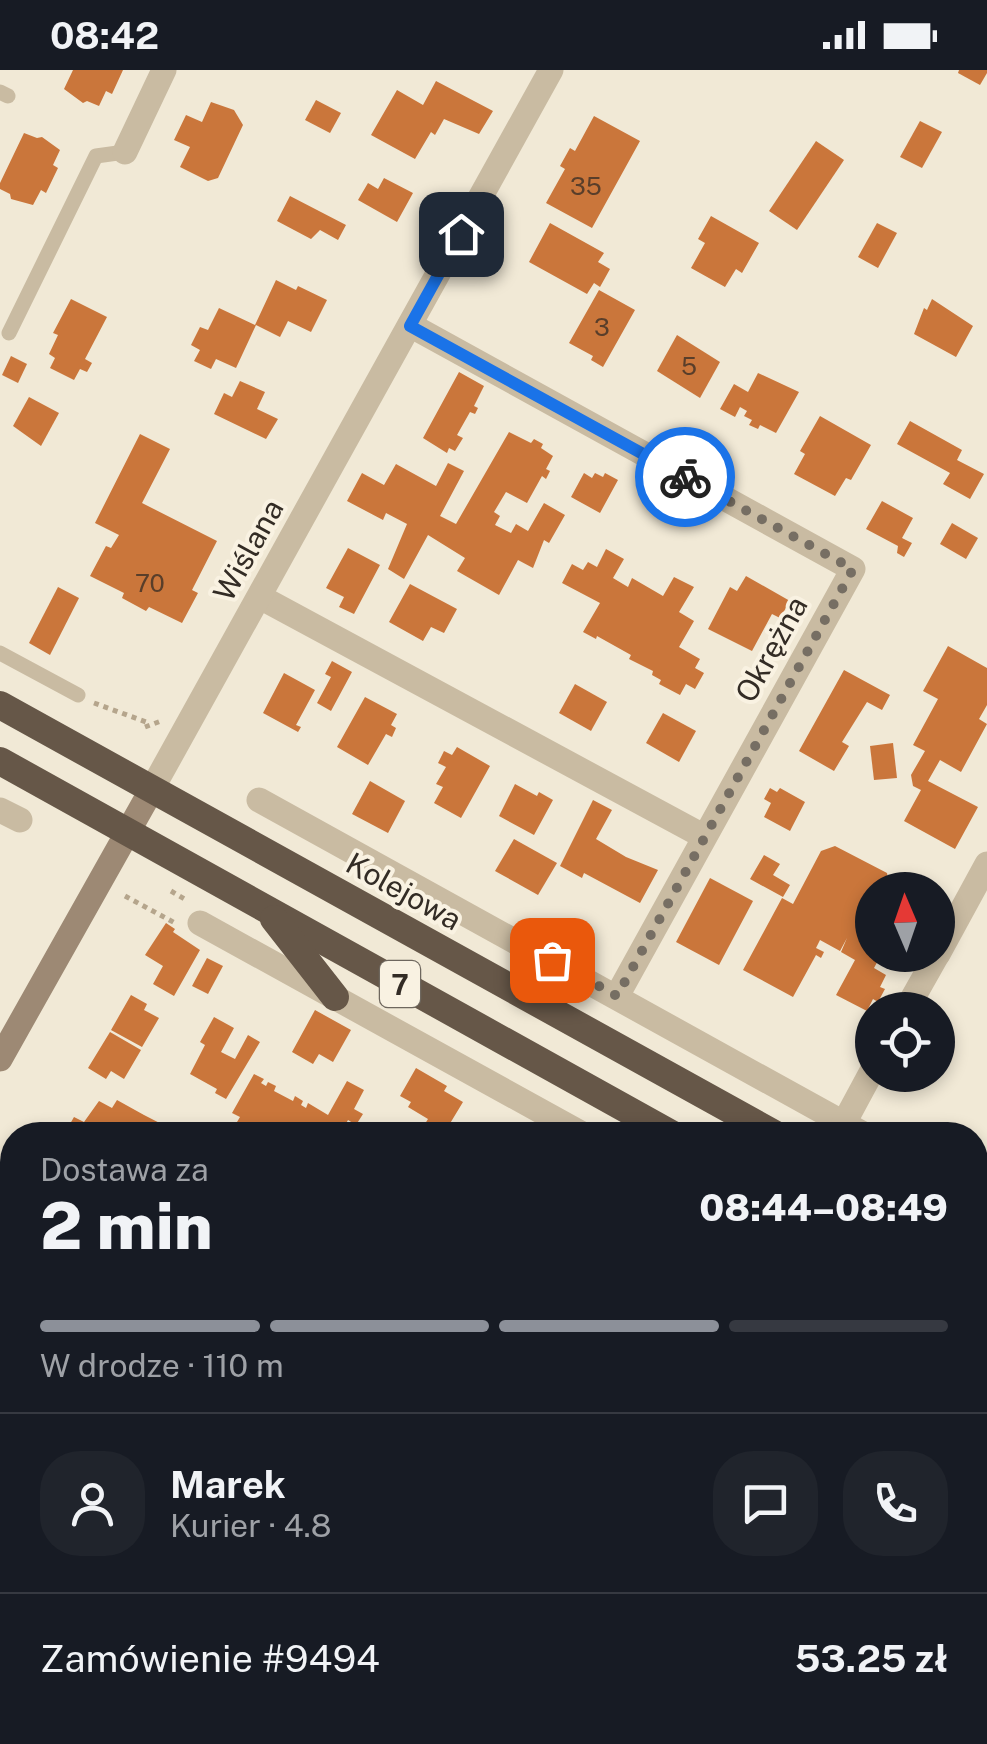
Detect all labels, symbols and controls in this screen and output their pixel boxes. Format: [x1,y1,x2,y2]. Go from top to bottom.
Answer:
text: 08:42 [50,13,159,58]
house number: 35 [570,171,602,201]
pin [419,192,504,277]
icon: home [434,207,489,262]
house number: 3 [594,312,610,342]
house number: 5 [681,351,697,381]
courier [635,427,735,527]
icon: bike [658,450,713,505]
street label: Wiślana [205,493,291,607]
house number: 70 [135,568,165,598]
street label: Okrężna [727,590,815,708]
street label: Kolejowa [340,845,468,937]
north arrow [855,872,955,972]
map controls [855,872,955,1092]
pin [510,918,595,1003]
icon: bag [525,933,580,988]
road number: 7 [380,961,420,1007]
button: locate [855,992,955,1092]
text: Dostawa za [40,1151,209,1188]
text: 08:44–08:49 [699,1185,948,1230]
text: 2 min [40,1187,213,1264]
text: W drodze · 110 m [40,1347,284,1384]
button: person [40,1451,145,1556]
button: chat [713,1451,818,1556]
button: phone [843,1451,948,1556]
text: Marek [170,1462,286,1507]
text: Kurier · 4.8 [170,1507,331,1544]
text: Zamówienie #9494 [40,1636,380,1681]
text: 53.25 zł [795,1636,948,1681]

